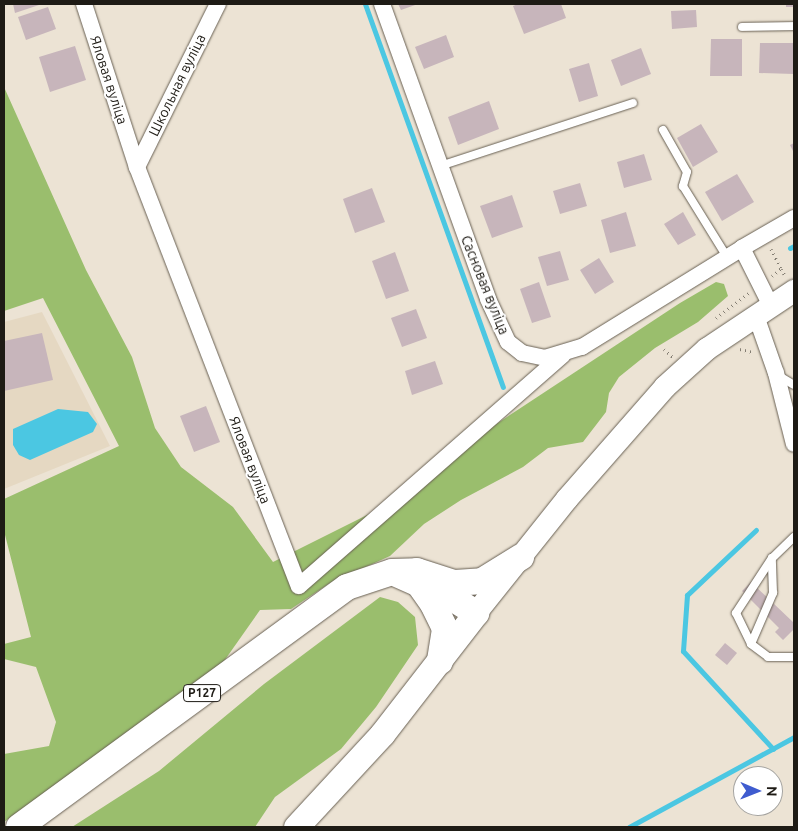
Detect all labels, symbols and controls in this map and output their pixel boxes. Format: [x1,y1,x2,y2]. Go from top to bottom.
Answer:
street label: Школьная вуліца [145,31,209,139]
street label: Яловая вуліца [87,34,131,126]
street label: Сасновая вуліца [457,233,513,337]
street label: Яловая вуліца [226,414,274,506]
road number: Р127 [182,684,222,702]
north arrow [733,766,783,816]
text: N [764,786,780,797]

